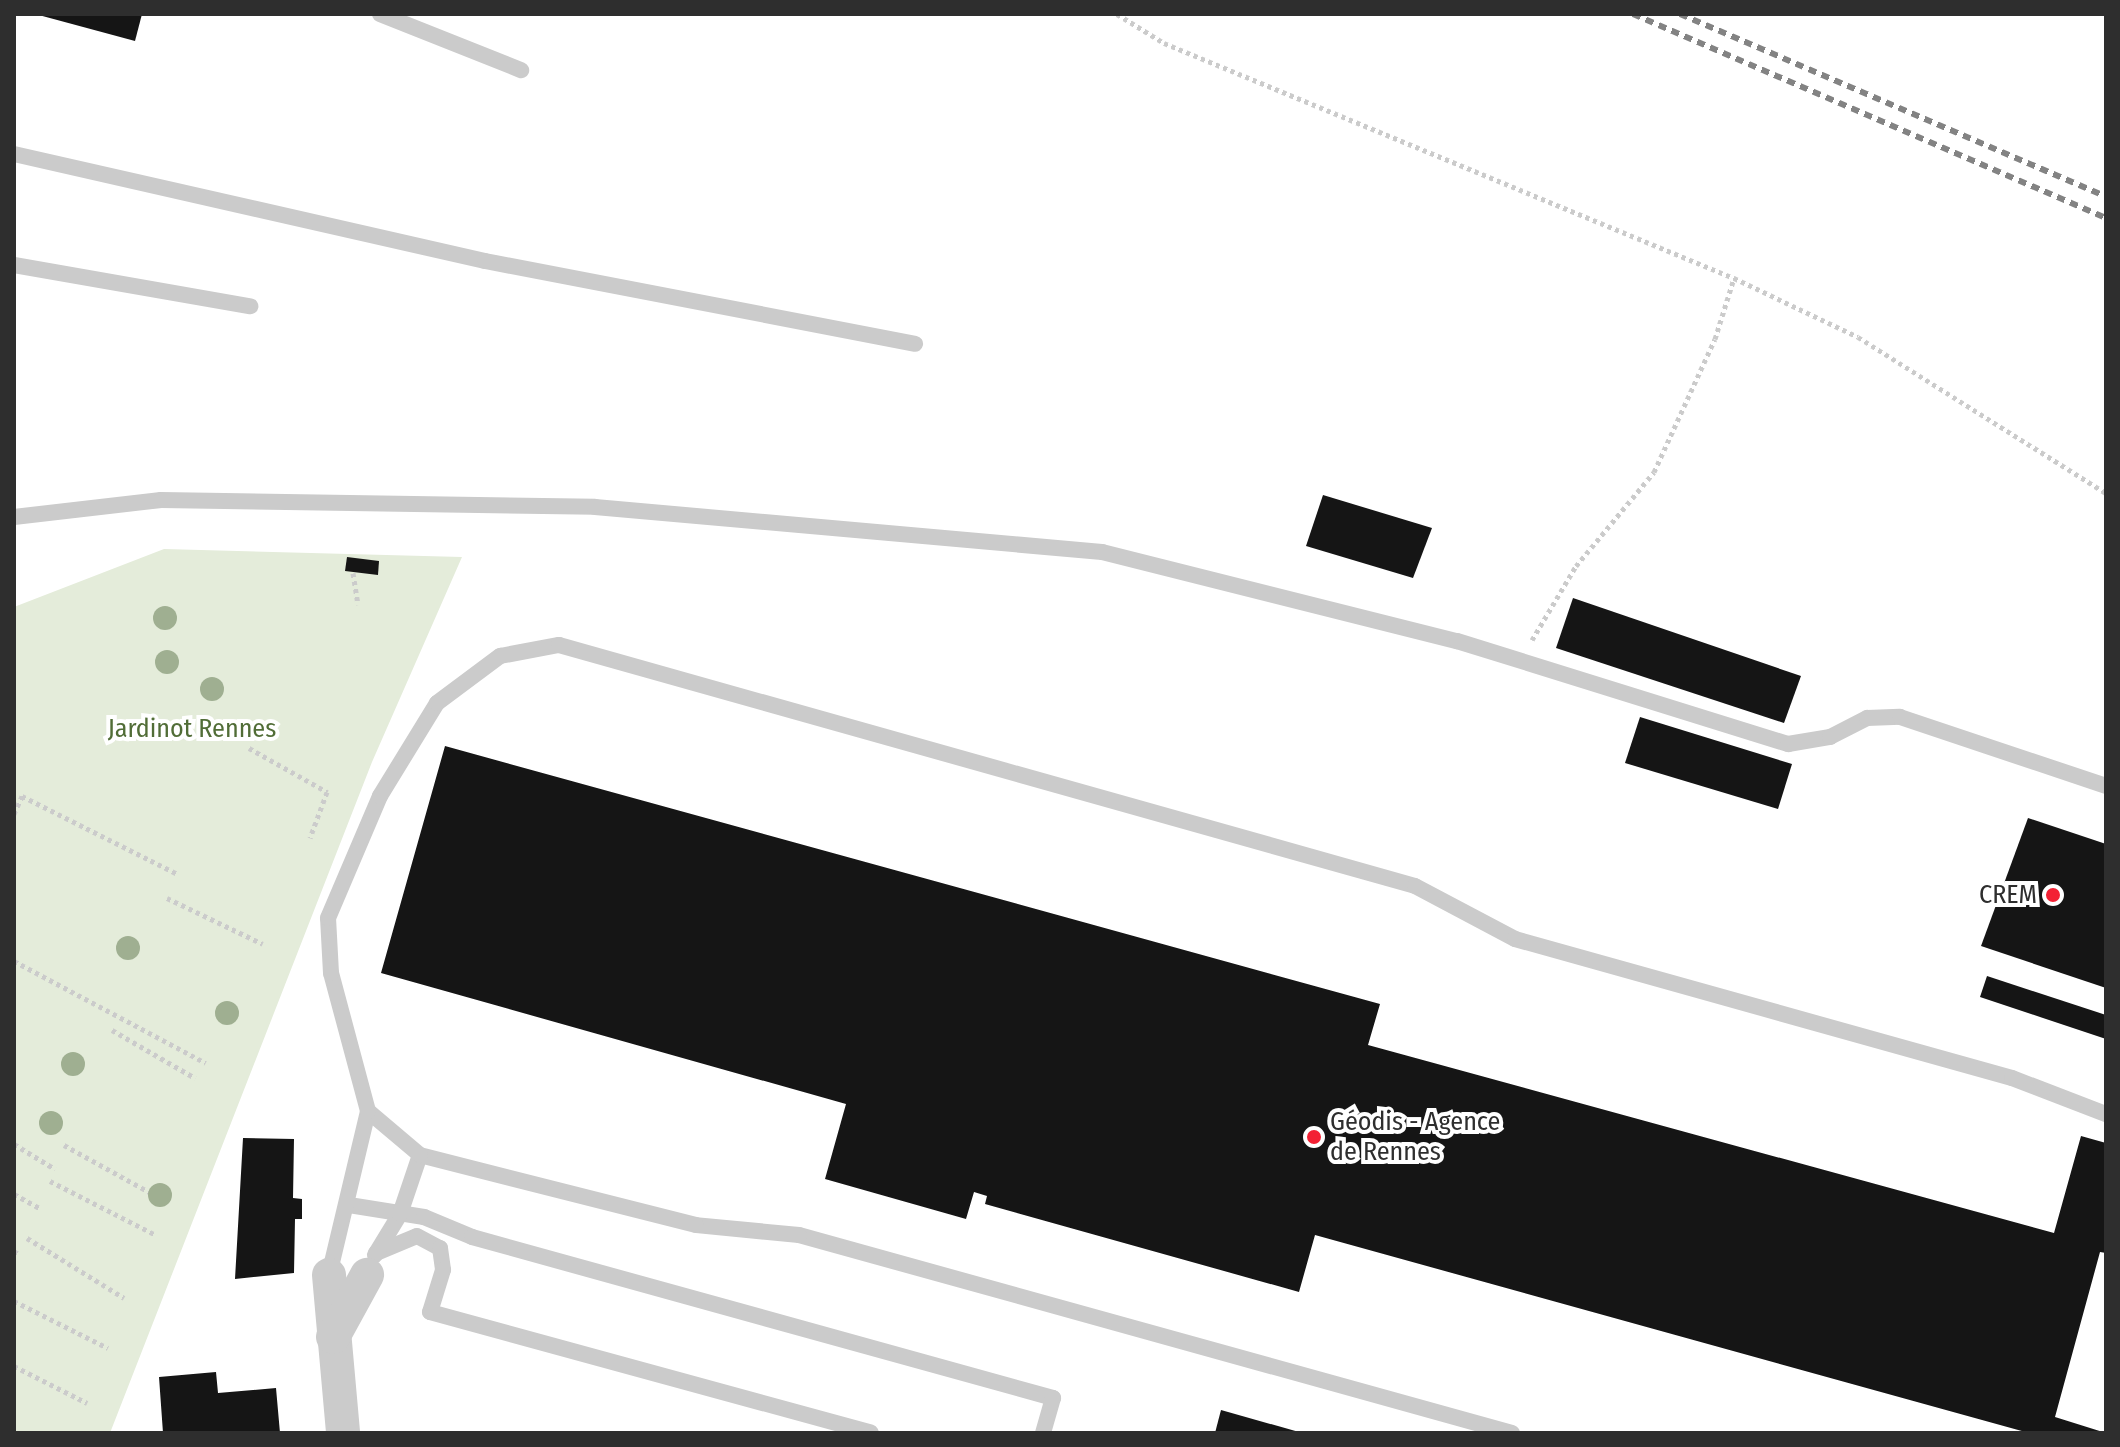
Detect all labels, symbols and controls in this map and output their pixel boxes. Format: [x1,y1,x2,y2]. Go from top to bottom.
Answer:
park label: Jardinot Rennes [108,713,276,745]
place label: CREM [1979,879,2037,911]
marker: CREM [2044,886,2062,904]
place label: Géodis - Agence de Rennes [1330,1106,1500,1168]
marker: Géodis - Agence de Rennes [1305,1128,1323,1146]

